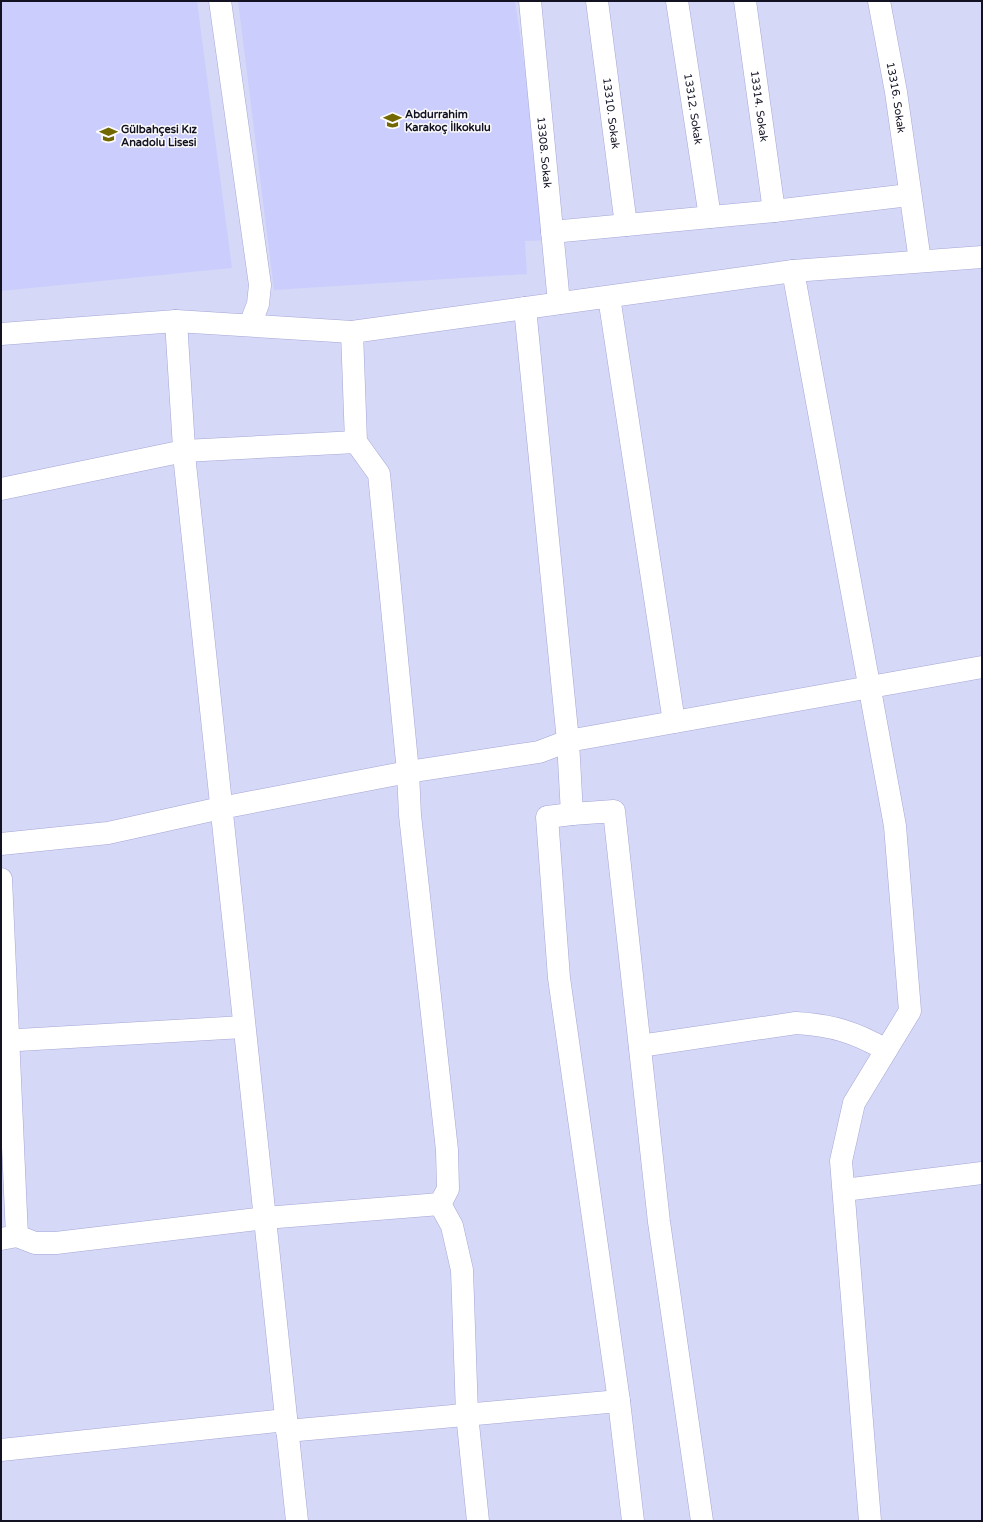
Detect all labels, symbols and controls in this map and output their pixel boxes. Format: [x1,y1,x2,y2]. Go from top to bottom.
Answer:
street label: 13316. Sokak [884,61,908,134]
street label: 13314. Sokak [748,69,771,143]
street label: 13312. Sokak [682,72,705,145]
street label: 13310. Sokak [600,77,623,150]
place label: Abdurrahim Karakoç İlkokulu [405,108,491,135]
school or university icon: Abdurrahim Karakoç İlkokulu [382,110,402,130]
street label: 13308. Sokak [535,116,554,189]
place label: Gülbahçesi Kız Anadolu Lisesi [121,123,198,149]
school or university icon: Gülbahçesi Kız Anadolu Lisesi [98,125,118,145]

